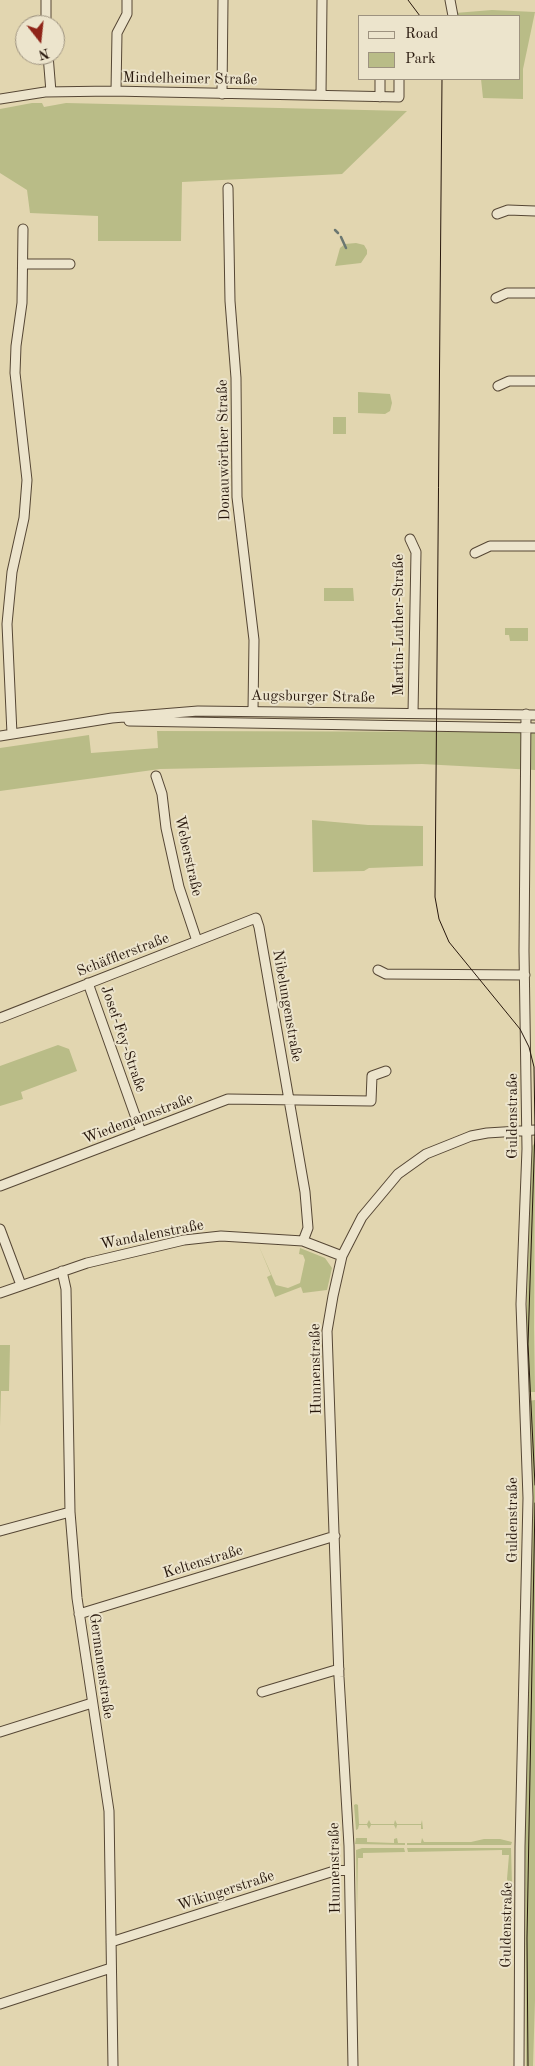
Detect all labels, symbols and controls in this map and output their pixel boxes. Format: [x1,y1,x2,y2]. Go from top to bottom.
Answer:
north arrow [15,15,65,65]
legend [358,15,520,80]
text: Road [405,27,438,42]
text: N [37,45,51,62]
text: Park [405,52,436,67]
street label: Mindelheimer Straße [123,69,257,89]
street label: Donauwörther Straße [214,379,234,521]
street label: Martin-Luther-Straße [390,554,408,696]
street label: Augsburger Straße [251,687,375,707]
street label: Weberstraße [170,814,206,898]
street label: Schäfflerstraße [74,929,172,981]
street label: Nibelungenstraße [268,949,306,1063]
street label: Josef-Fey-Straße [96,983,150,1095]
street label: Guldenstraße [504,1073,522,1159]
street label: Wiedemannstraße [80,1090,196,1148]
street label: Wandalenstraße [99,1216,205,1254]
street label: Hunnenstraße [306,1323,326,1415]
street label: Guldenstraße [504,1477,522,1563]
street label: Keltenstraße [161,1541,245,1583]
street label: Germanenstraße [85,1612,117,1720]
street label: Hunnenstraße [325,1822,345,1914]
street label: Wikingerstraße [175,1867,277,1915]
street label: Guldenstraße [497,1882,517,1968]

